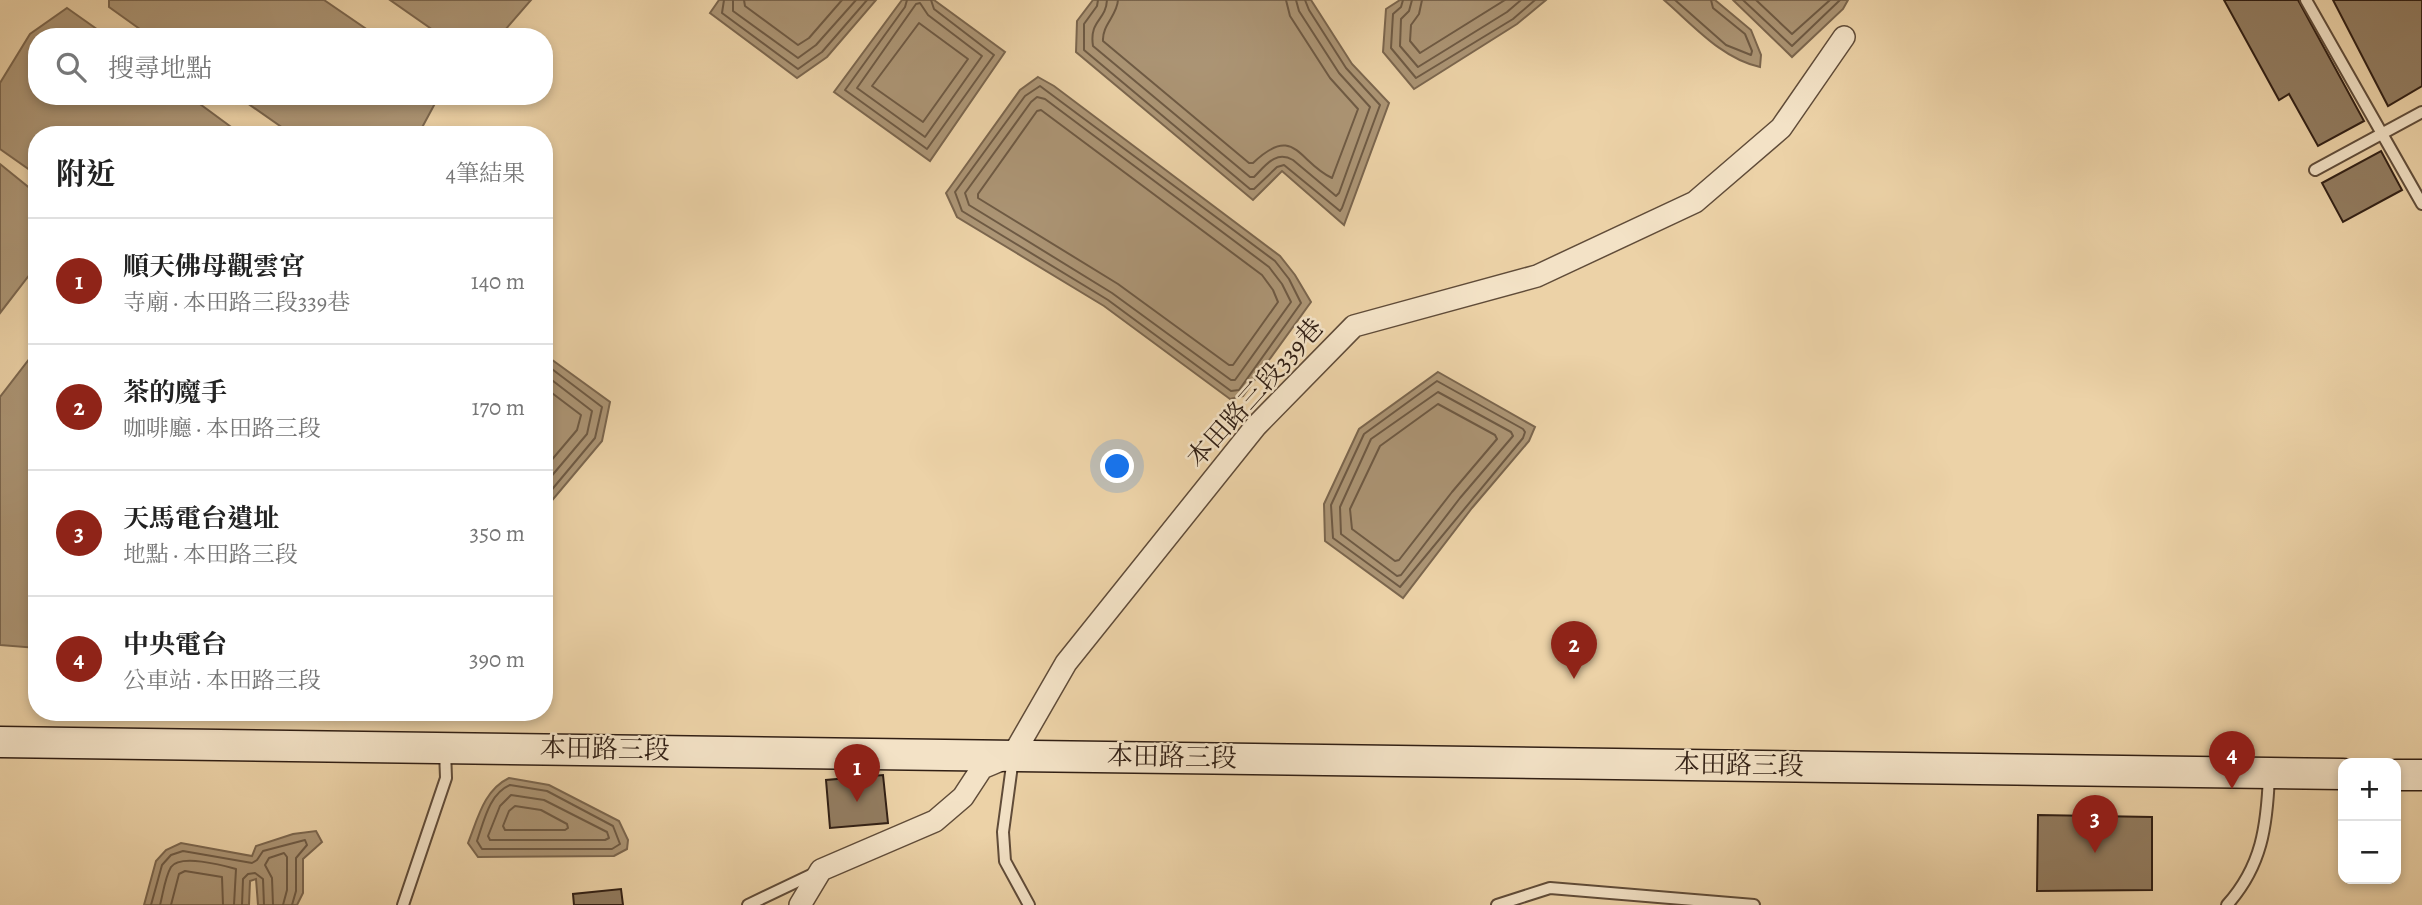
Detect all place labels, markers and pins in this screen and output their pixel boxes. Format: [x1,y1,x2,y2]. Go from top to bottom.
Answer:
pin: 2 [1551,621,1597,679]
pin: 4 [2209,731,2255,789]
pin: 1 [834,744,880,802]
pin: 3 [2072,795,2118,853]

